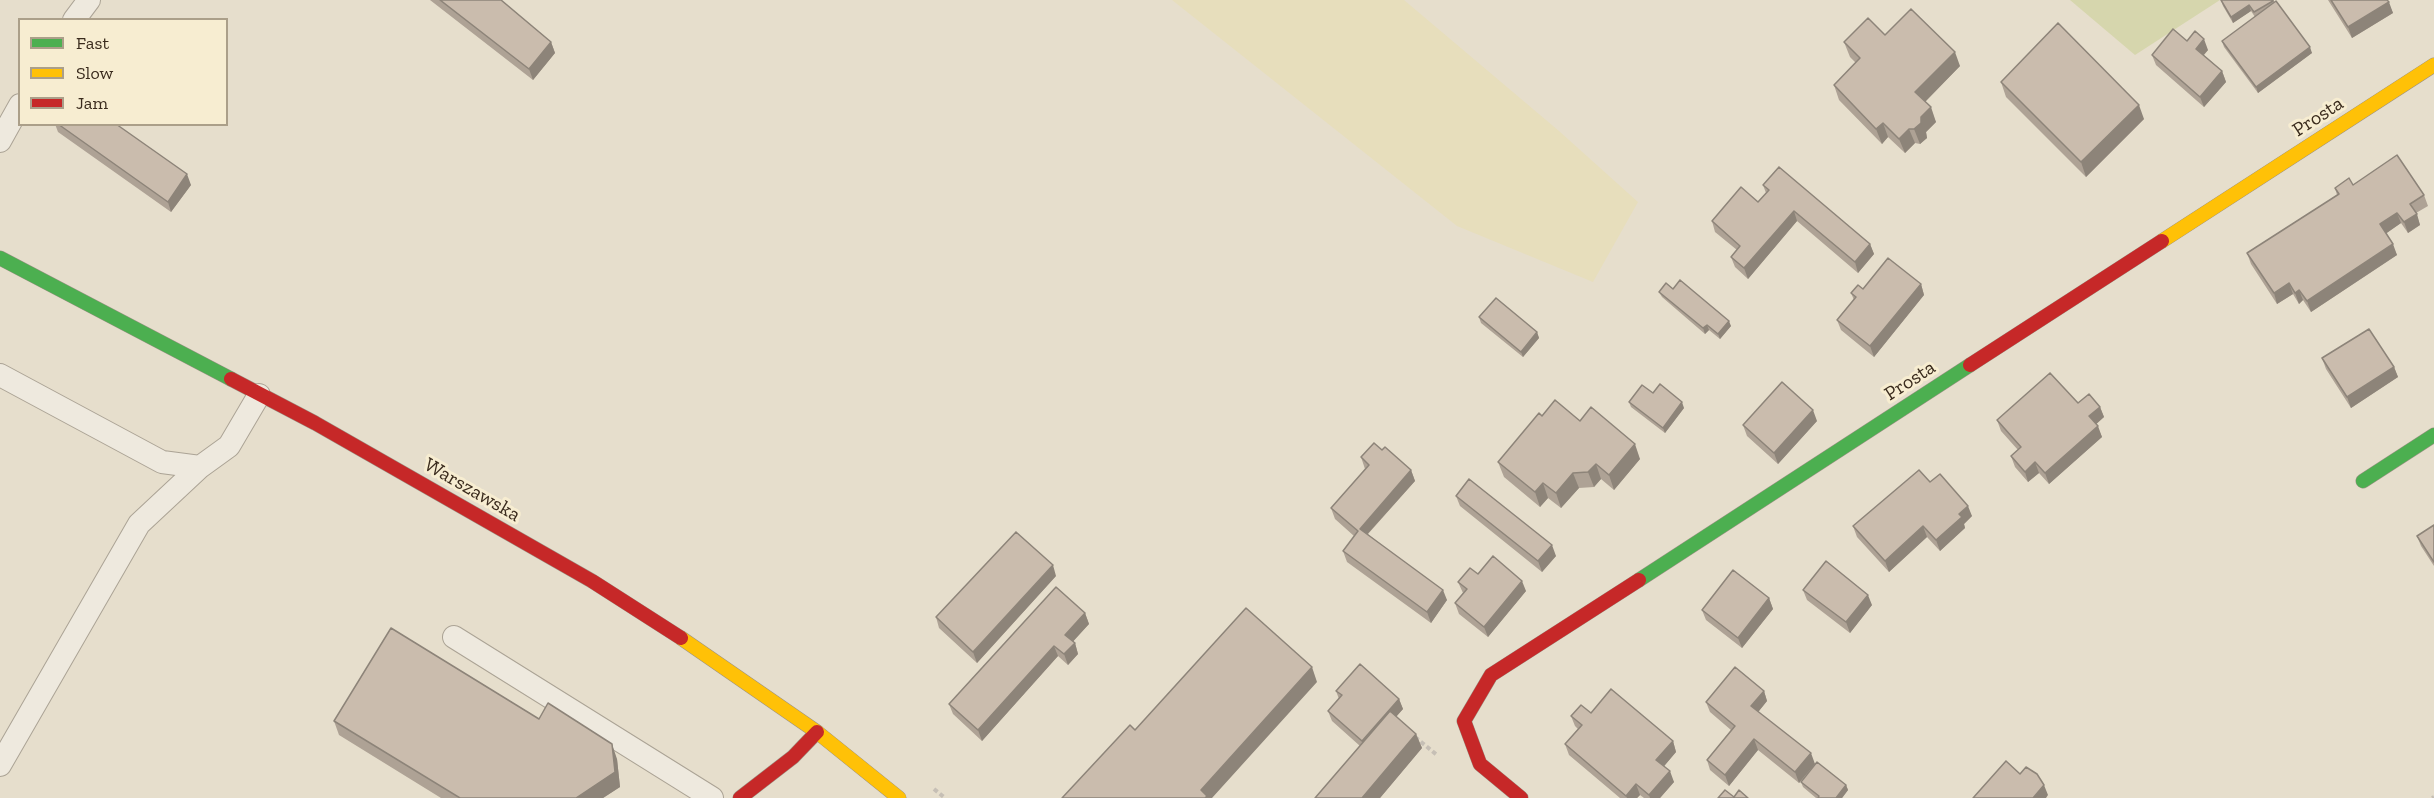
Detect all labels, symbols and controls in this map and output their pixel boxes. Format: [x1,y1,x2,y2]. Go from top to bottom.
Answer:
legend [18,18,228,126]
text: Fast [76,32,109,54]
text: Slow [76,62,113,84]
text: Jam [76,92,108,114]
street label: Prosta [2288,92,2348,142]
street label: Prosta [1880,356,1940,406]
street label: Warszawska [420,453,524,527]

